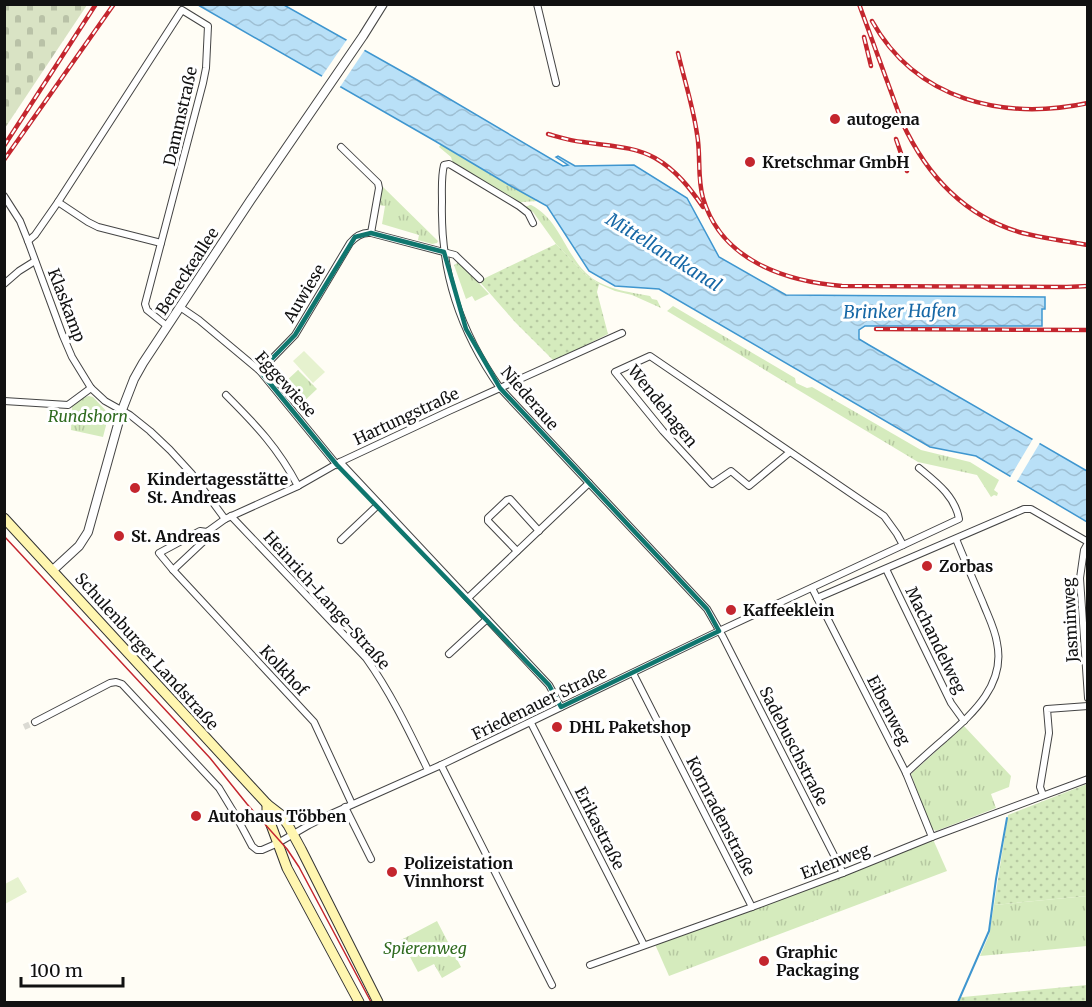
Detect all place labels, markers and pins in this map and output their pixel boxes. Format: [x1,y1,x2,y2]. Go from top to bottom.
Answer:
place label: autogena [847,109,920,129]
marker: autogena [828,112,842,126]
place label: Kretschmar GmbH [762,152,909,172]
marker: Kretschmar GmbH [743,155,757,169]
place label: Kindertagesstätte St. Andreas [147,469,289,507]
marker: Kindertagesstätte St. Andreas [128,481,142,495]
place label: St. Andreas [131,526,220,546]
marker: St. Andreas [112,529,126,543]
place label: Zorbas [939,556,993,576]
marker: Zorbas [920,559,934,573]
place label: Kaffeeklein [743,600,834,620]
marker: Kaffeeklein [724,603,738,617]
place label: DHL Paketshop [569,717,691,737]
marker: DHL Paketshop [550,720,564,734]
place label: Autohaus Többen [207,806,347,826]
marker: Autohaus Többen [189,809,203,823]
place label: Polizeistation Vinnhorst [403,853,513,891]
marker: Polizeistation Vinnhorst [385,865,399,879]
place label: Graphic Packaging [776,942,859,980]
marker: Graphic Packaging [757,954,771,968]

